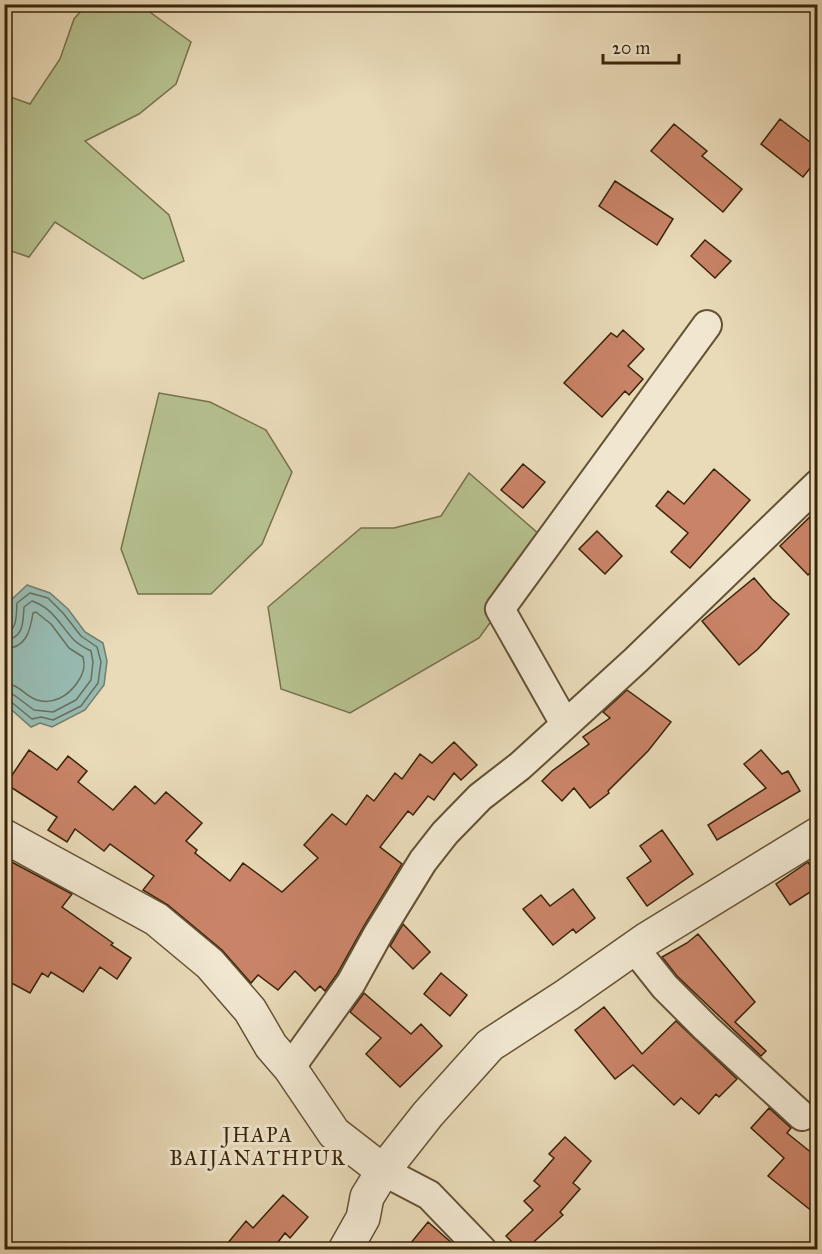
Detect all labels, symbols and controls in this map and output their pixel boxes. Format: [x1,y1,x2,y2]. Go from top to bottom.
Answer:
scale bar [603,27,680,65]
text: 20 m [612,37,650,59]
district label: JHAPA BAIJANATHPUR [170,1123,346,1171]

